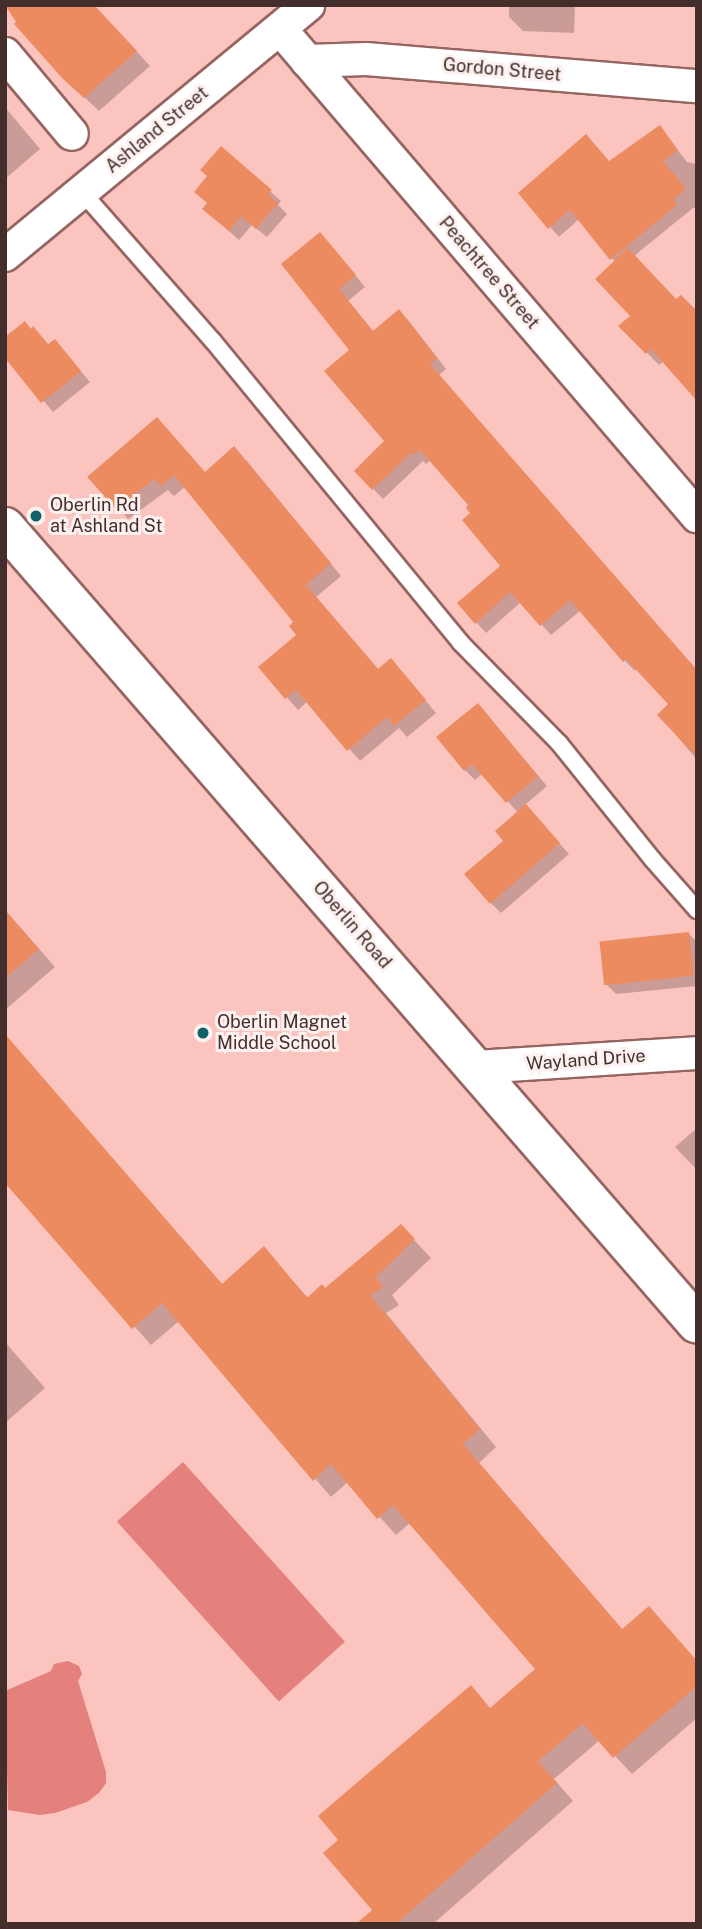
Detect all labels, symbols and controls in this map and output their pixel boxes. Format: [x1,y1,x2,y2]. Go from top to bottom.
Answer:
street label: Gordon Street [442,54,562,86]
street label: Ashland Street [101,82,213,178]
street label: Peachtree Street [434,212,544,334]
place label: Oberlin Rd at Ashland St [50,495,162,538]
marker: Oberlin Rd at Ashland St [28,508,44,524]
street label: Oberlin Road [308,877,396,973]
place label: Oberlin Magnet Middle School [217,1012,347,1054]
marker: Oberlin Magnet Middle School [195,1025,211,1041]
street label: Wayland Drive [526,1045,646,1075]

